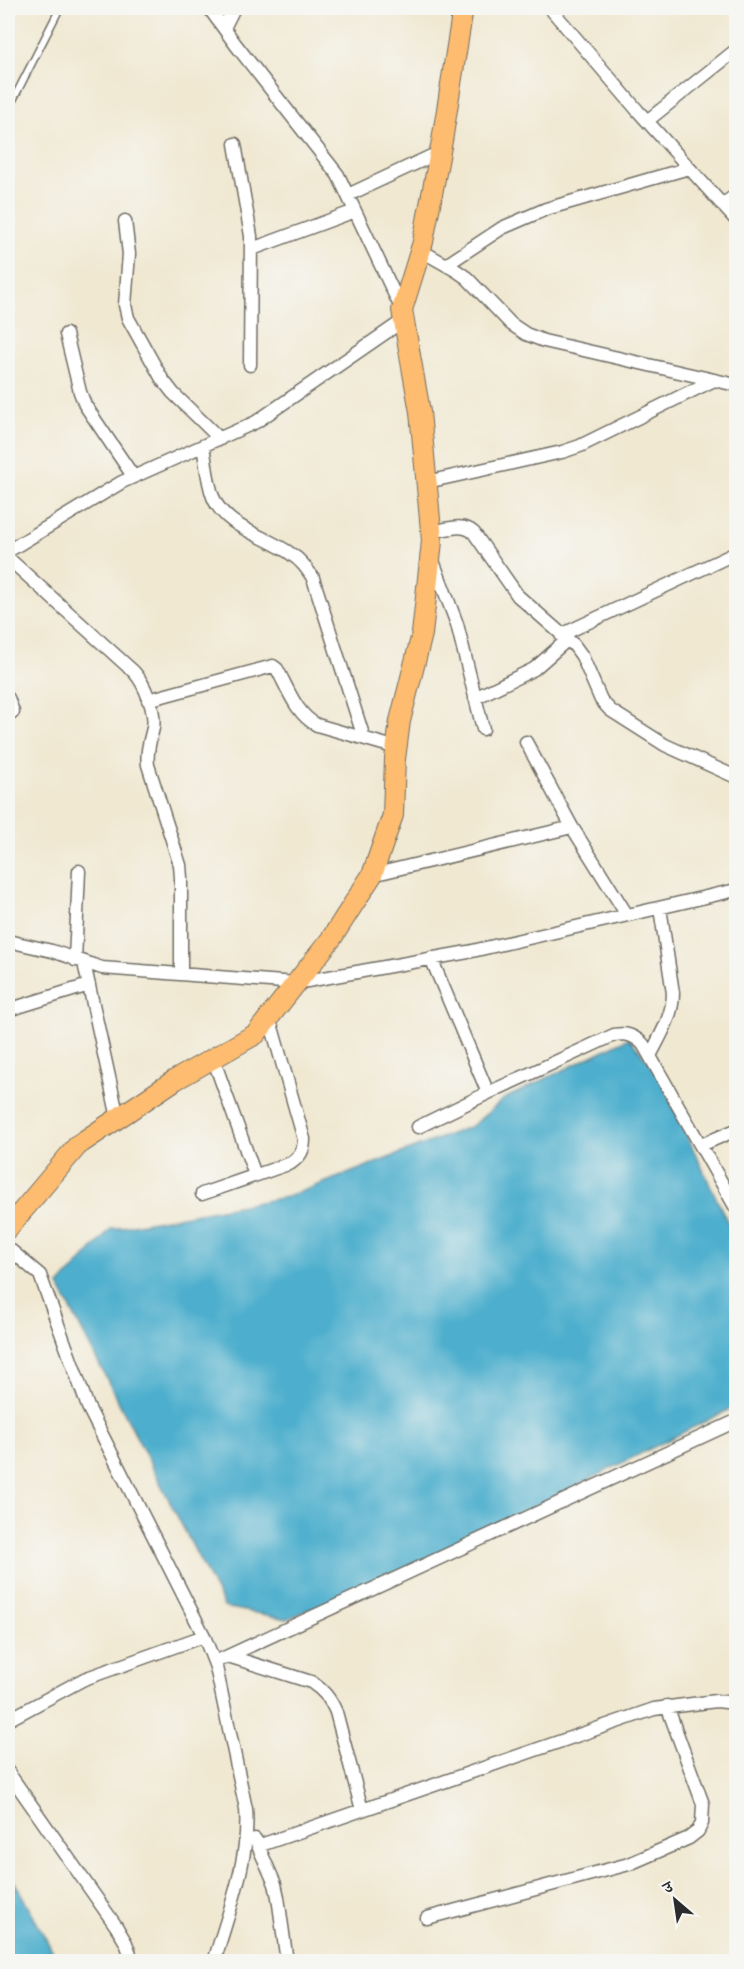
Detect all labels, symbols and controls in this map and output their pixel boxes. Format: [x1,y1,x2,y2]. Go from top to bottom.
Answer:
north arrow [645,1870,705,1930]
text: उ [659,1876,679,1901]

